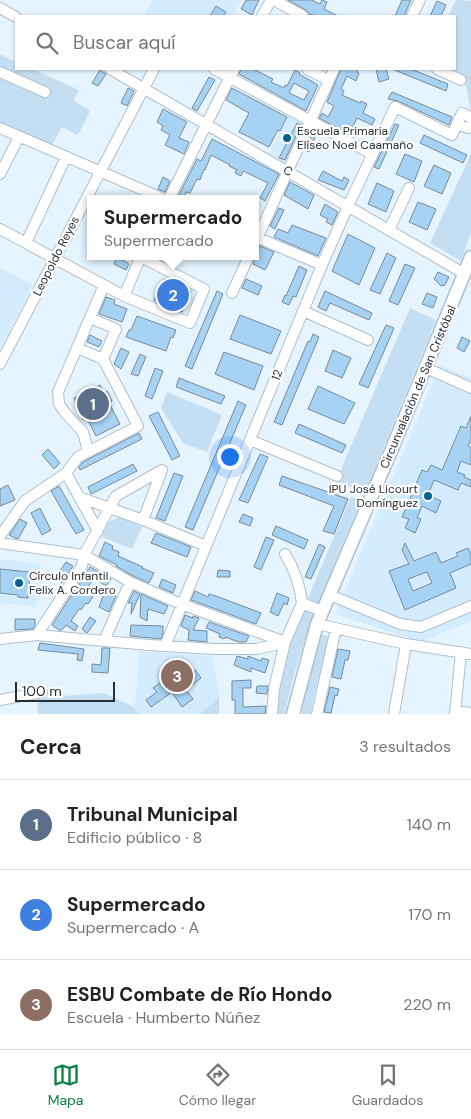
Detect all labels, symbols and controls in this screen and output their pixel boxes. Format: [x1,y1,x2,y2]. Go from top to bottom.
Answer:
search box [15,15,456,70]
icon: search [33,29,61,57]
text: Buscar aquí [73,30,176,55]
place label: Escuela Primaria Elíseo Noel Caamaño [297,123,413,153]
marker: Escuela Primaria Elíseo Noel Caamaño [281,132,293,144]
street label: C [280,162,296,180]
popup [87,195,259,260]
text: Supermercado [104,205,242,230]
street label: Leopoldo Reyes [29,213,83,299]
text: Supermercado [104,230,214,251]
pin: 2 [157,276,189,314]
street label: Circunvalación de San Cristóbal [376,303,460,471]
street label: 12 [268,367,286,383]
pin: 1 [77,385,109,423]
your location [217,444,243,470]
place label: IPU José Licourt Domínguez [329,481,418,511]
marker: IPU José Licourt Domínguez [422,490,434,502]
place label: Círculo Infantil Felix A. Cordero [29,568,116,598]
marker: Círculo Infantil Felix A. Cordero [13,577,25,589]
pin: 3 [161,657,193,695]
scale bar [15,679,115,702]
text: 100 m [22,682,62,700]
text: Cerca [20,733,82,761]
text: 3 resultados [359,736,451,757]
text: Tribunal Municipal [67,802,238,827]
text: 1 [33,814,39,835]
text: 140 m [407,814,451,835]
text: Edificio público · 8 [67,827,202,848]
text: Supermercado [67,892,205,917]
text: 2 [31,904,41,925]
text: 170 m [408,904,451,925]
text: Supermercado · A [67,917,199,938]
text: ESBU Combate de Río Hondo [67,982,332,1007]
text: 3 [31,994,41,1015]
text: 220 m [403,994,451,1015]
text: Escuela · Humberto Núñez [67,1007,260,1028]
tab: Mapa [48,1061,83,1109]
tab: Cómo llegar [179,1061,256,1109]
tab: Guardados [352,1061,423,1109]

